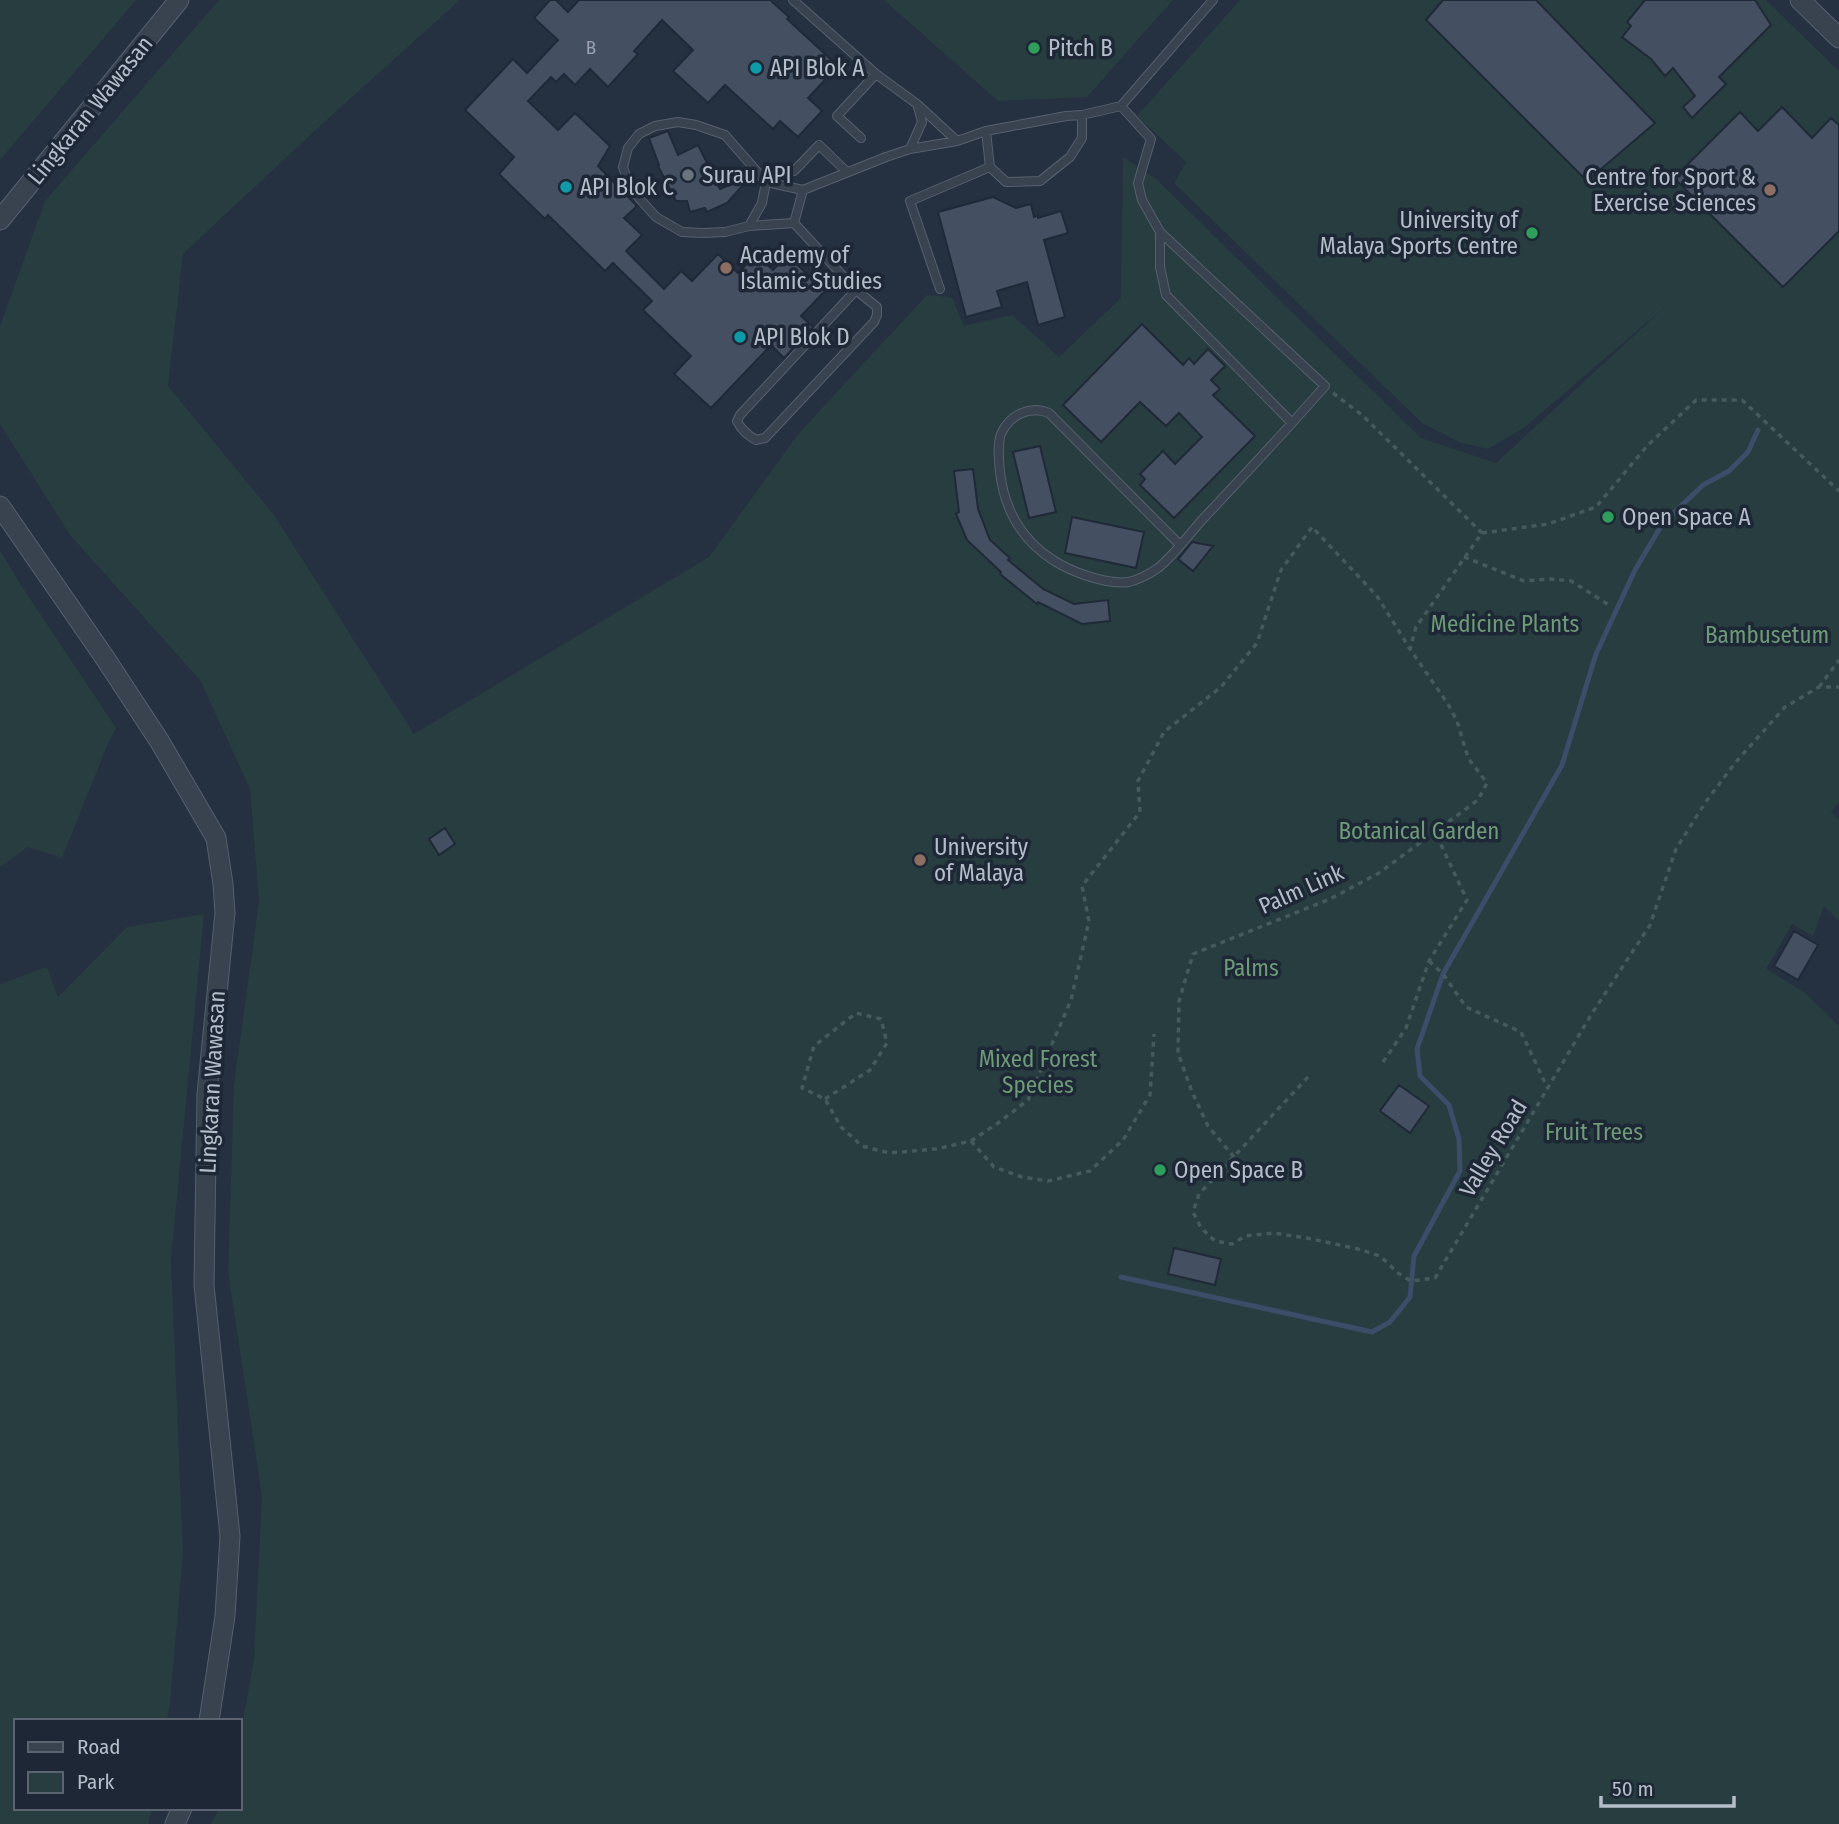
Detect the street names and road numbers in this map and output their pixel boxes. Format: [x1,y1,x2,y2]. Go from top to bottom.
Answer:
street label: Lingkaran Wawasan [21,30,159,190]
street label: Palm Link [1254,858,1348,920]
street label: Lingkaran Wawasan [193,990,231,1174]
street label: Valley Road [1453,1094,1533,1202]

